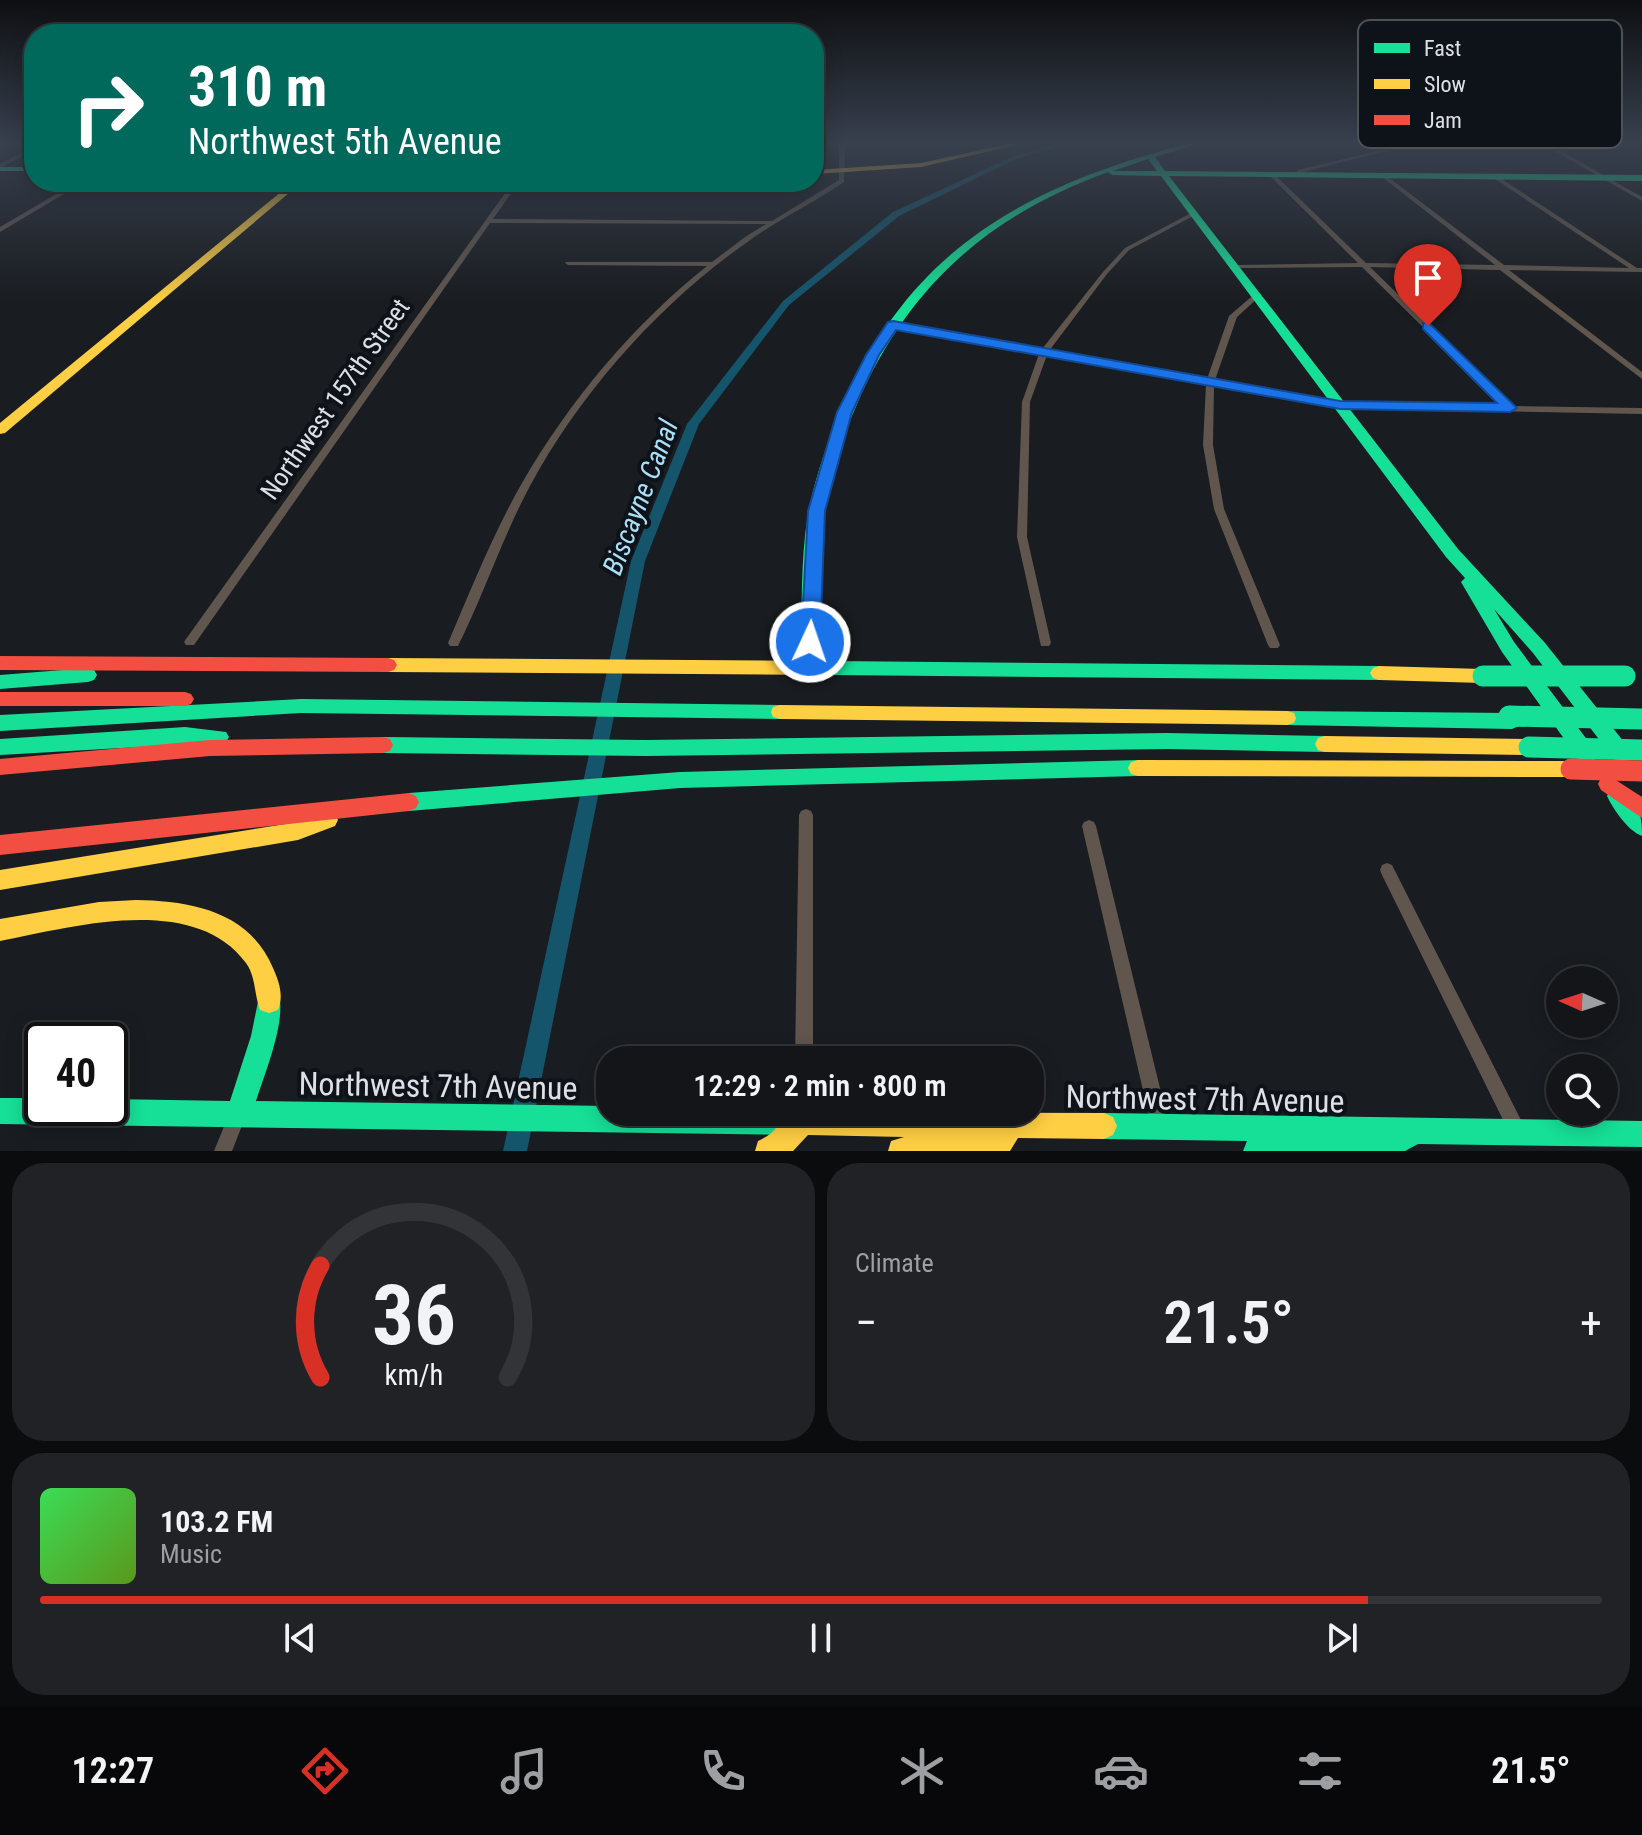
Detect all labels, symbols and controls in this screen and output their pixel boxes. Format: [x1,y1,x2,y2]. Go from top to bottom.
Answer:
legend [1358,20,1622,148]
text: Fast [1424,36,1461,61]
text: 310 m [188,54,327,120]
icon: right [56,56,160,160]
text: Slow [1424,72,1466,97]
text: Jam [1424,108,1462,133]
text: Northwest 5th Avenue [188,121,502,163]
pin [1394,244,1462,326]
icon: arrive [1406,256,1450,300]
street label: Northwest 157th Street [254,293,416,505]
water label: Biscayne Canal [596,414,685,579]
position arrow [768,600,852,684]
north arrow [1546,966,1618,1038]
map controls [1546,966,1618,1126]
speed limit sign: 40 [24,1022,128,1126]
button: search [1546,1054,1618,1126]
street label: Northwest 7th Avenue [298,1065,578,1107]
text: 12:29 · 2 min · 800 m [693,1068,947,1103]
street label: Northwest 7th Avenue [1065,1078,1345,1120]
text: Climate [855,1248,934,1278]
text: 36 [371,1267,456,1364]
text: 21.5° [1163,1287,1294,1358]
text: − [855,1297,877,1349]
text: + [1580,1297,1602,1349]
text: km/h [384,1358,443,1392]
text: 103.2 FM [160,1504,273,1539]
text: Music [160,1539,222,1569]
icon: previous [278,1616,322,1660]
icon: pause [799,1616,843,1660]
icon: next [1320,1616,1364,1660]
icon: directions [297,1743,353,1799]
icon: music [496,1743,552,1799]
icon: phone [695,1743,751,1799]
icon: climate [894,1743,950,1799]
icon: car [1093,1743,1149,1799]
icon: filters [1292,1743,1348,1799]
text: 12:27 [72,1750,154,1792]
text: 21.5° [1491,1750,1570,1792]

